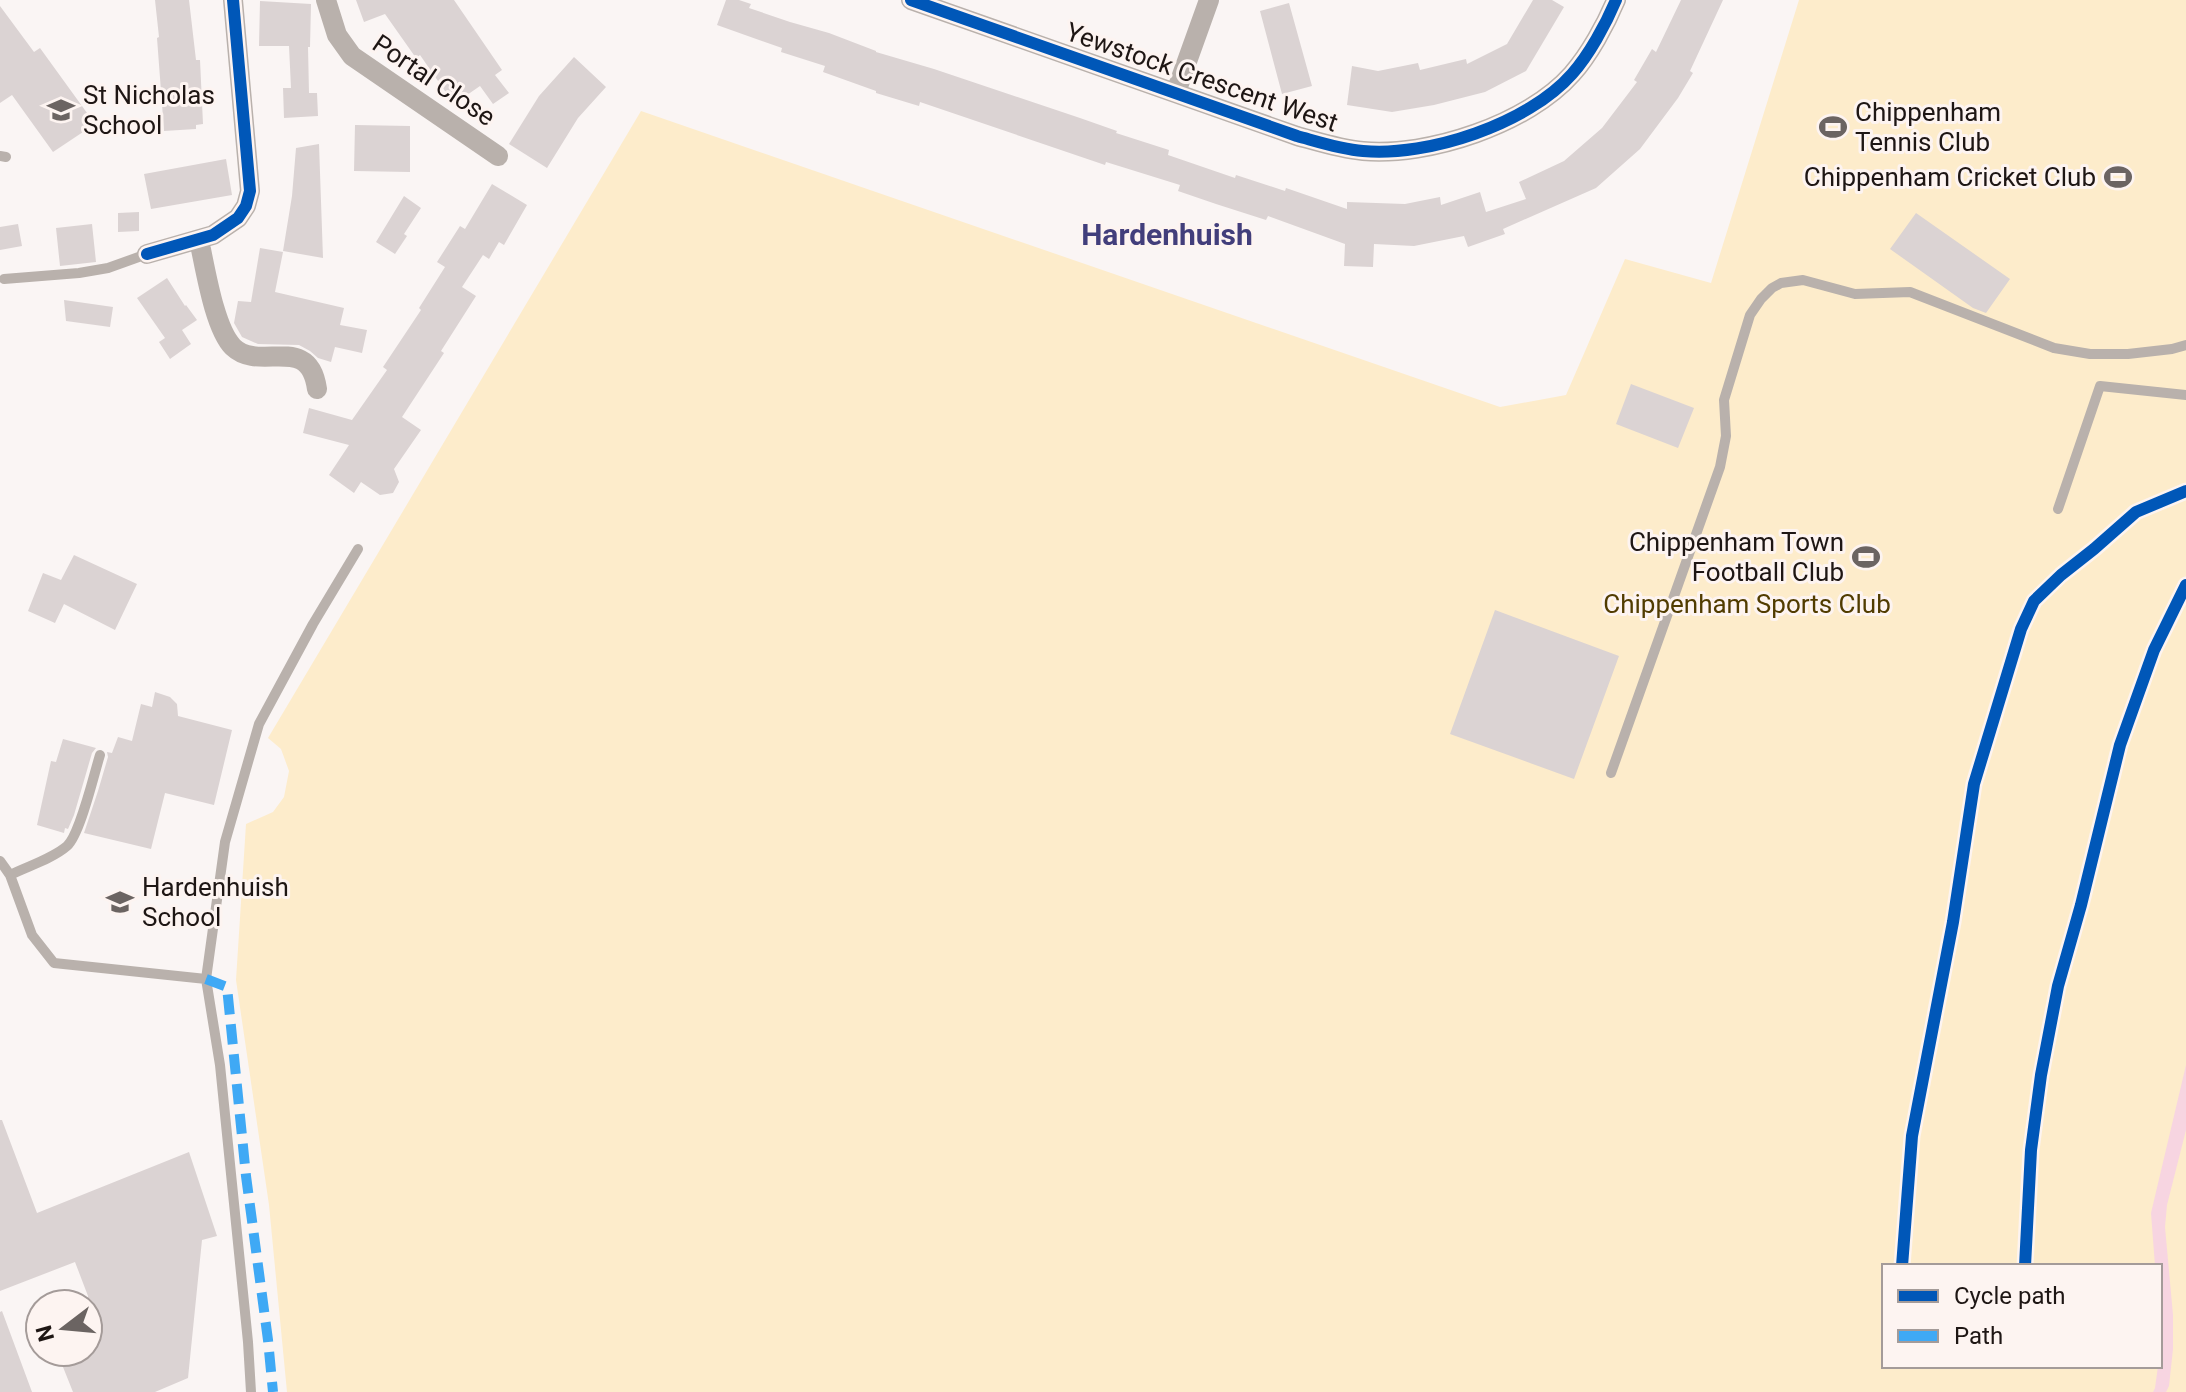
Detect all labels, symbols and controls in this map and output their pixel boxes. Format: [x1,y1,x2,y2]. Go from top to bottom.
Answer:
street label: Yewstock Crescent West [1062,16,1342,138]
street label: Portal Close [367,28,501,132]
place label: St Nicholas School [83,80,215,140]
school or university icon: St Nicholas School [46,95,76,125]
place label: Chippenham Tennis Club [1855,97,2001,157]
sports icon: Chippenham Tennis Club [1818,112,1848,142]
place label: Chippenham Cricket Club [1804,162,2096,192]
sports icon: Chippenham Cricket Club [2103,162,2133,192]
district label: Hardenhuish [1081,217,1253,252]
place label: Chippenham Town Football Club [1629,527,1844,587]
sports icon: Chippenham Town Football Club [1851,542,1881,572]
park label: Chippenham Sports Club [1603,589,1891,619]
place label: Hardenhuish School [142,872,289,932]
school or university icon: Hardenhuish School [105,887,135,917]
legend [1882,1264,2162,1368]
text: Cycle path [1954,1282,2066,1310]
north arrow [24,1288,104,1368]
text: N [31,1322,59,1344]
text: Path [1954,1322,2003,1350]

